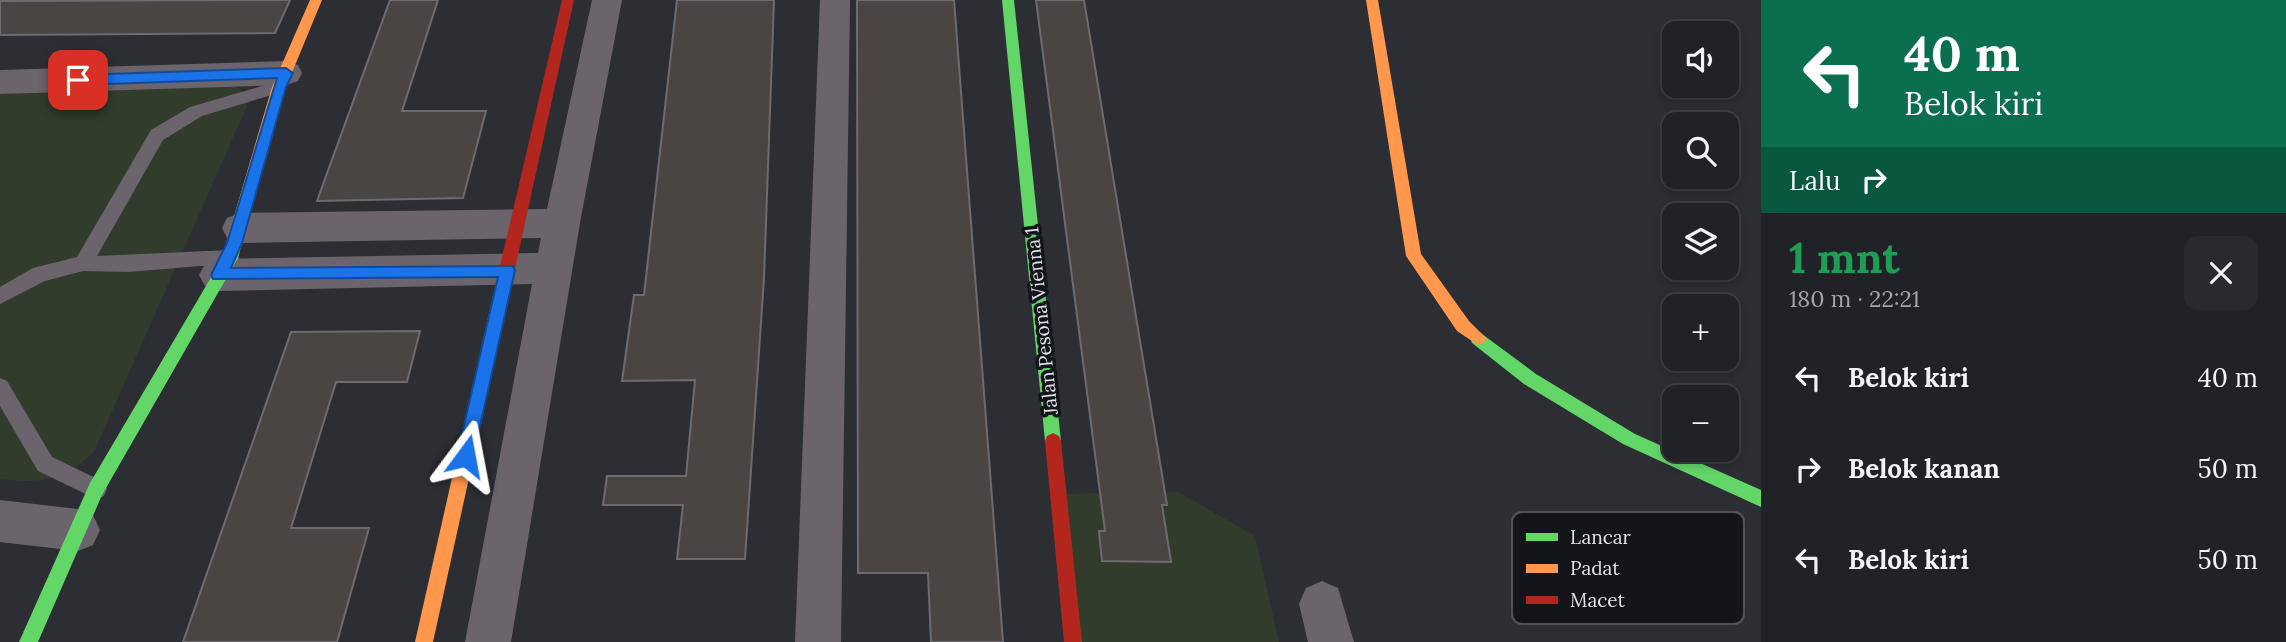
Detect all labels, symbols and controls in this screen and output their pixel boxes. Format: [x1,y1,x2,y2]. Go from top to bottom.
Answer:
map controls [1662,21,1739,462]
button: sound [1662,21,1739,98]
text: 40 m [1904,22,2020,84]
icon: left [1789,28,1880,119]
pin [48,50,108,110]
icon: arrive [59,61,97,99]
text: Belok kiri [1904,83,2043,124]
button: search [1662,112,1739,189]
icon: right [1855,161,1893,199]
text: Lalu [1789,164,1841,197]
button: layers [1662,203,1739,280]
street label: Jalan Pesona Vienna 1 [1019,226,1063,417]
text: 1 mnt [1789,231,1900,285]
button: close [2184,236,2258,310]
text: 180 m · 22:21 [1789,284,1920,313]
button: + [1662,294,1739,371]
icon: left [1789,359,1827,397]
text: Belok kiri [1848,361,1969,394]
text: 40 m [2198,361,2258,394]
button: − [1662,385,1739,462]
position arrow [429,419,503,493]
icon: right [1789,450,1827,488]
text: Belok kanan [1848,452,2000,485]
text: 50 m [2198,452,2258,485]
legend [1512,512,1744,624]
text: Lancar [1570,525,1632,549]
icon: left [1789,541,1827,579]
text: Belok kiri [1848,543,1969,576]
text: 50 m [2198,543,2258,576]
text: Padat [1570,556,1620,580]
text: Macet [1570,588,1625,612]

